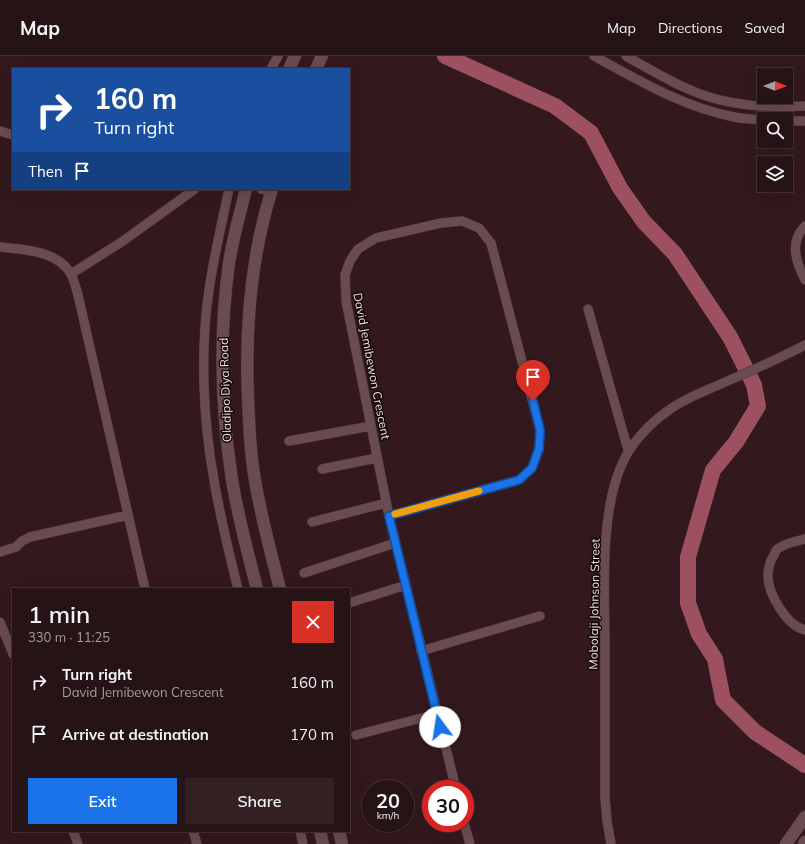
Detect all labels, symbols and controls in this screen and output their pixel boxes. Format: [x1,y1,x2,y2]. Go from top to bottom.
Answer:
text: Map [20,16,60,40]
text: Map [607,19,636,37]
text: Directions [658,19,723,37]
text: Saved [745,19,785,37]
north arrow [757,68,793,104]
map controls [757,68,793,192]
text: 160 m [94,81,177,116]
icon: right [28,84,80,136]
button: search [757,112,793,148]
text: Turn right [94,116,174,139]
button: layers [757,156,793,192]
icon: arrive [71,160,93,182]
text: Then [28,162,63,181]
street label: David Jemibewon Crescent [350,291,394,441]
street label: Oladipo Diya Road [216,338,234,442]
pin [516,360,550,401]
icon: arrive [522,366,544,388]
street label: Mobolaji Johnson Street [585,538,603,670]
text: 1 min [28,599,90,629]
button: close [292,601,334,643]
text: 330 m · 11:25 [28,629,110,645]
text: Turn right [62,665,132,684]
icon: right [28,671,50,693]
text: 160 m [290,673,334,692]
text: David Jemibewon Crescent [62,684,224,700]
position arrow [419,706,461,748]
icon: arrive [28,723,50,745]
text: Arrive at destination [62,725,209,744]
text: 170 m [290,725,334,744]
button: Exit [28,778,177,824]
button: Share [185,778,334,824]
speed limit sign: 30 [422,780,474,832]
text: 20 [376,788,400,813]
text: km/h [377,809,399,822]

